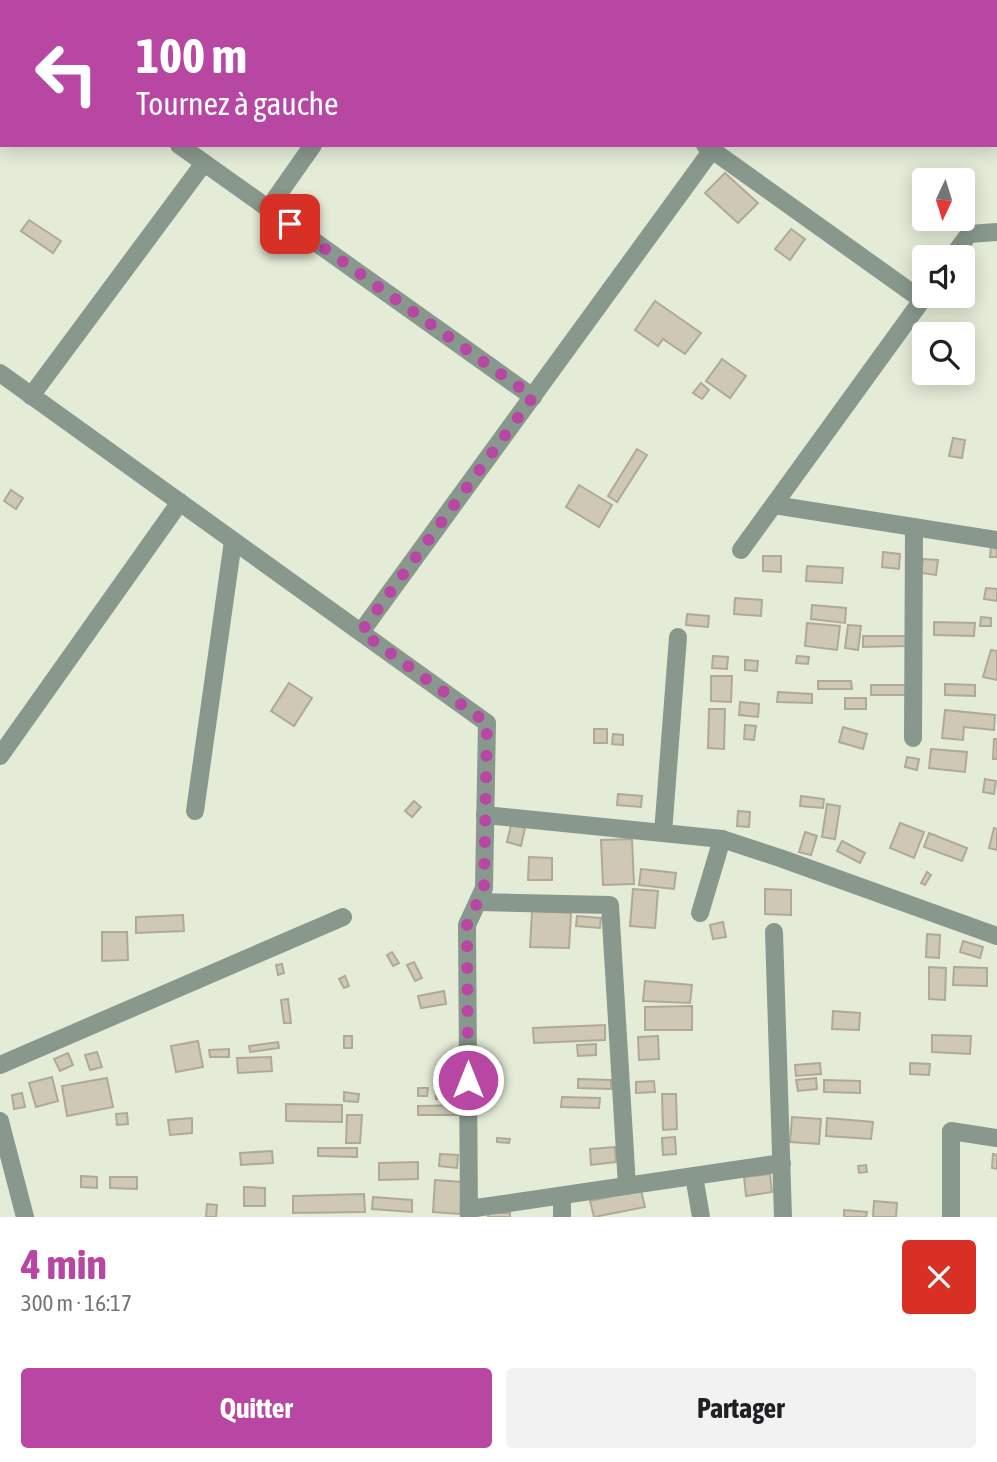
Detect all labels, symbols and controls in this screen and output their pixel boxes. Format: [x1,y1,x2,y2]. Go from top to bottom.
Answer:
text: 100 m [136,27,247,83]
icon: left [21,28,112,119]
text: Tournez à gauche [136,85,339,122]
north arrow [912,168,975,231]
map controls [912,168,975,385]
pin [260,194,320,254]
icon: arrive [271,205,309,243]
button: sound [912,245,975,308]
button: search [912,322,975,385]
position arrow [431,1043,505,1117]
text: 4 min [21,1240,107,1288]
button: close [902,1240,976,1314]
text: 300 m · 16:17 [21,1290,132,1316]
button: Quitter [21,1368,492,1448]
button: Partager [506,1368,976,1448]

